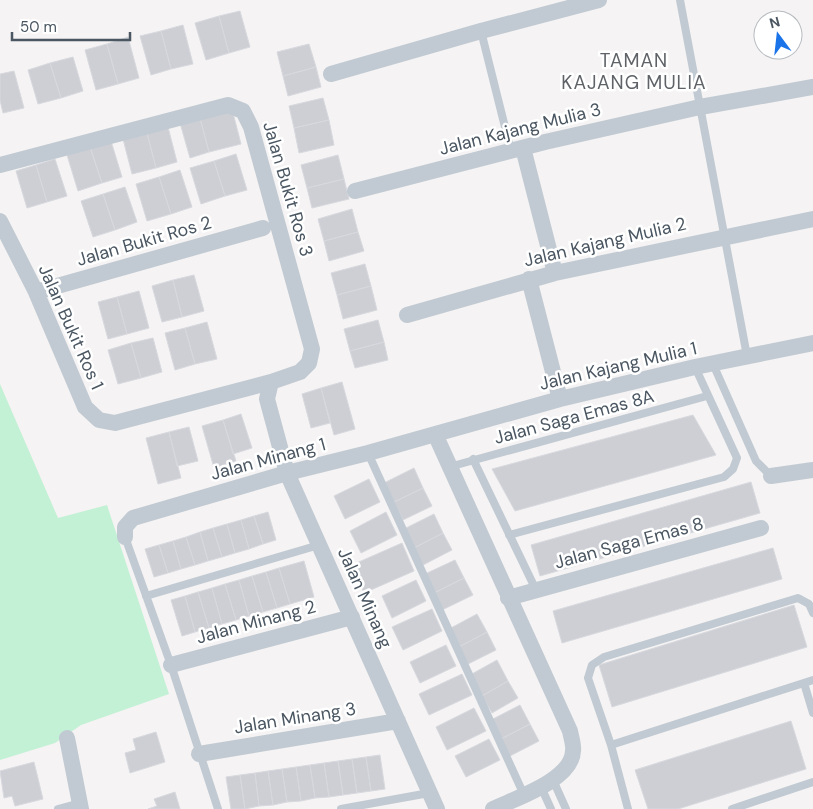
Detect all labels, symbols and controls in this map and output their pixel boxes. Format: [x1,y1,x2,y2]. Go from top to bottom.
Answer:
scale bar [12,10,130,42]
north arrow [753,10,803,60]
text: N [767,12,782,32]
text: 50 m [20,17,57,37]
district label: TAMAN KAJANG MULIA [561,48,707,95]
street label: Jalan Kajang Mulia 3 [437,97,603,161]
street label: Jalan Bukit Ros 3 [257,119,319,259]
street label: Jalan Bukit Ros 2 [74,210,214,272]
street label: Jalan Kajang Mulia 2 [522,212,688,272]
street label: Jalan Bukit Ros 1 [33,261,109,393]
street label: Jalan Kajang Mulia 1 [537,336,699,396]
street label: Jalan Saga Emas 8A [491,384,657,450]
street label: Jalan Minang 1 [208,432,328,486]
street label: Jalan Saga Emas 8 [552,512,706,574]
street label: Jalan Minang [332,544,398,652]
street label: Jalan Minang 2 [194,595,318,649]
street label: Jalan Minang 3 [232,697,358,739]

